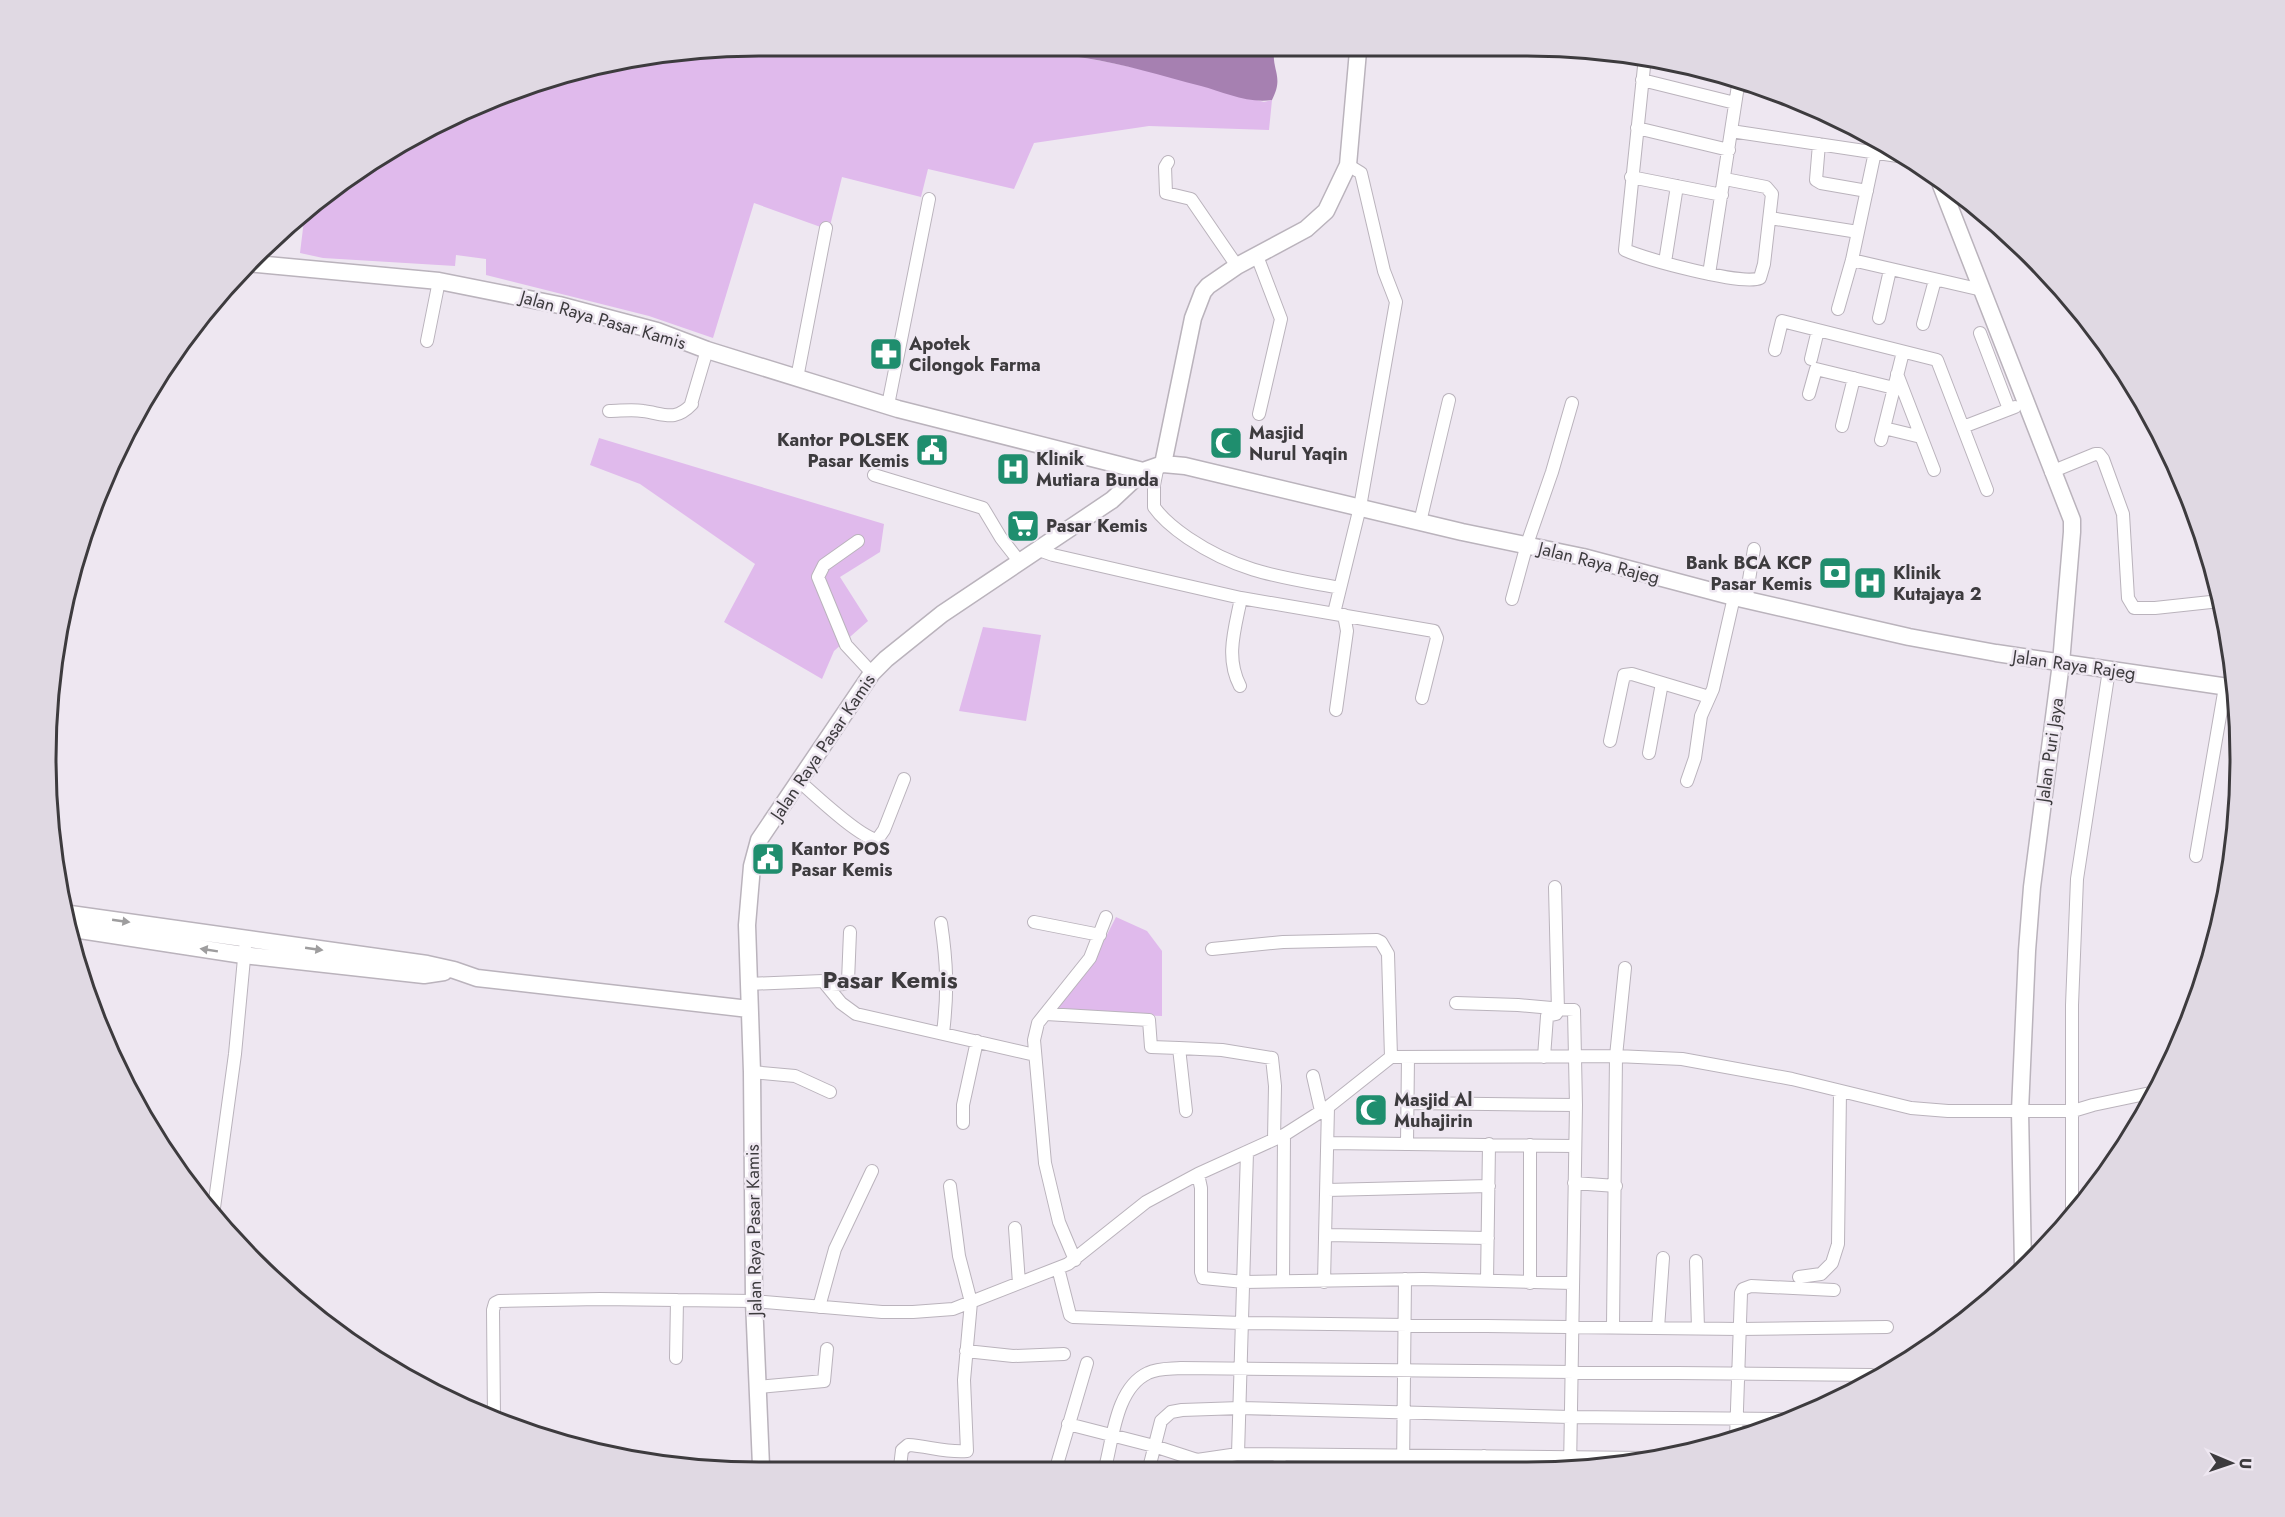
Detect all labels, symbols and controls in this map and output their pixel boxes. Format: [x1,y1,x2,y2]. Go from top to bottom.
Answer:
street label: Jalan Raya Pasar Kamis [515,283,689,356]
place label: Apotek Cilongok Farma [908,331,1041,378]
pharmacy icon: Apotek Cilongok Farma [868,336,904,372]
place label: Masjid Nurul Yaqin [1249,420,1348,467]
mosque icon: Masjid Nurul Yaqin [1208,425,1244,461]
place label: Kantor POLSEK Pasar Kemis [777,427,909,474]
public building icon: Kantor POLSEK Pasar Kemis [914,432,950,468]
place label: Klinik Mutiara Bunda [1036,446,1159,493]
hospital icon: Klinik Mutiara Bunda [995,451,1031,487]
supermarket icon: Pasar Kemis [1005,508,1041,544]
place label: Pasar Kemis [1046,513,1147,539]
street label: Jalan Raya Rajeg [1534,535,1662,591]
place label: Bank BCA KCP Pasar Kemis [1686,550,1812,597]
bank icon: Bank BCA KCP Pasar Kemis [1817,555,1853,591]
place label: Klinik Kutajaya 2 [1893,560,1982,607]
hospital icon: Klinik Kutajaya 2 [1852,565,1888,601]
street label: Jalan Raya Rajeg [2009,643,2137,687]
street label: Jalan Raya Pasar Kamis [763,669,882,827]
street label: Jalan Puri Jaya [2030,696,2070,806]
place label: Kantor POS Pasar Kemis [791,836,892,883]
public building icon: Kantor POS Pasar Kemis [750,841,786,877]
one-way arrow [111,917,130,926]
one-way arrow [304,944,323,953]
one-way arrow [199,945,218,954]
district label: Pasar Kemis [822,962,958,997]
place label: Masjid Al Muhajirin [1394,1087,1473,1134]
mosque icon: Masjid Al Muhajirin [1353,1092,1389,1128]
street label: Jalan Raya Pasar Kamis [740,1144,769,1318]
north arrow [2201,1433,2261,1493]
text: U [2234,1457,2257,1470]

